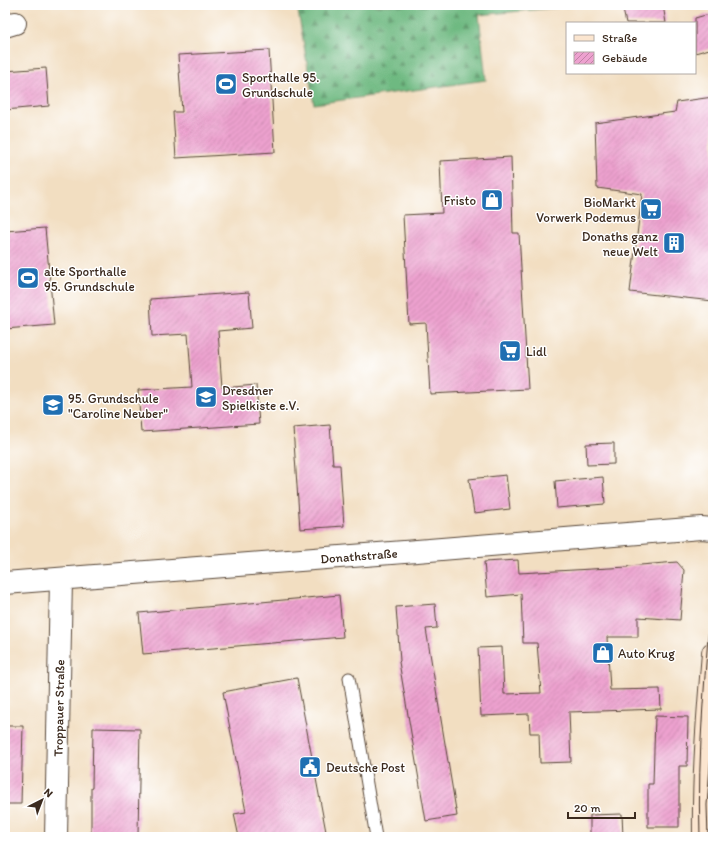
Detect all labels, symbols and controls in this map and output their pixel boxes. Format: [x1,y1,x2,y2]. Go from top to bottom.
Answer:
legend [566,22,696,74]
text: Straße [602,31,637,45]
text: Gebäude [602,51,647,65]
place label: Sporthalle 95. Grundschule [242,70,319,100]
sports icon: Sporthalle 95. Grundschule [213,71,239,97]
shop icon: Fristo [479,187,505,213]
place label: Fristo [444,193,476,208]
place label: BioMarkt Vorwerk Podemus [536,195,636,225]
supermarket icon: BioMarkt Vorwerk Podemus [638,196,664,222]
place label: Donaths ganz neue Welt [582,229,658,259]
building icon: Donaths ganz neue Welt [661,230,687,256]
place label: alte Sporthalle 95. Grundschule [44,264,135,294]
sports icon: alte Sporthalle 95. Grundschule [15,265,41,291]
supermarket icon: Lidl [497,338,523,364]
place label: Lidl [526,344,547,359]
place label: Dresdner Spielkiste e.V. [222,383,299,413]
school or university icon: Dresdner Spielkiste e.V. [193,384,219,410]
place label: 95. Grundschule "Caroline Neuber" [68,391,168,421]
school or university icon: 95. Grundschule "Caroline Neuber" [40,392,66,418]
street label: Donathstraße [320,545,398,566]
shop icon: Auto Krug [590,640,616,666]
place label: Auto Krug [618,646,675,661]
street label: Troppauer Straße [50,659,67,757]
public building icon: Deutsche Post [297,754,323,780]
place label: Deutsche Post [326,760,405,775]
north arrow [22,780,62,820]
text: N [41,786,55,800]
scale bar [568,794,635,820]
text: 20 m [574,801,601,815]

